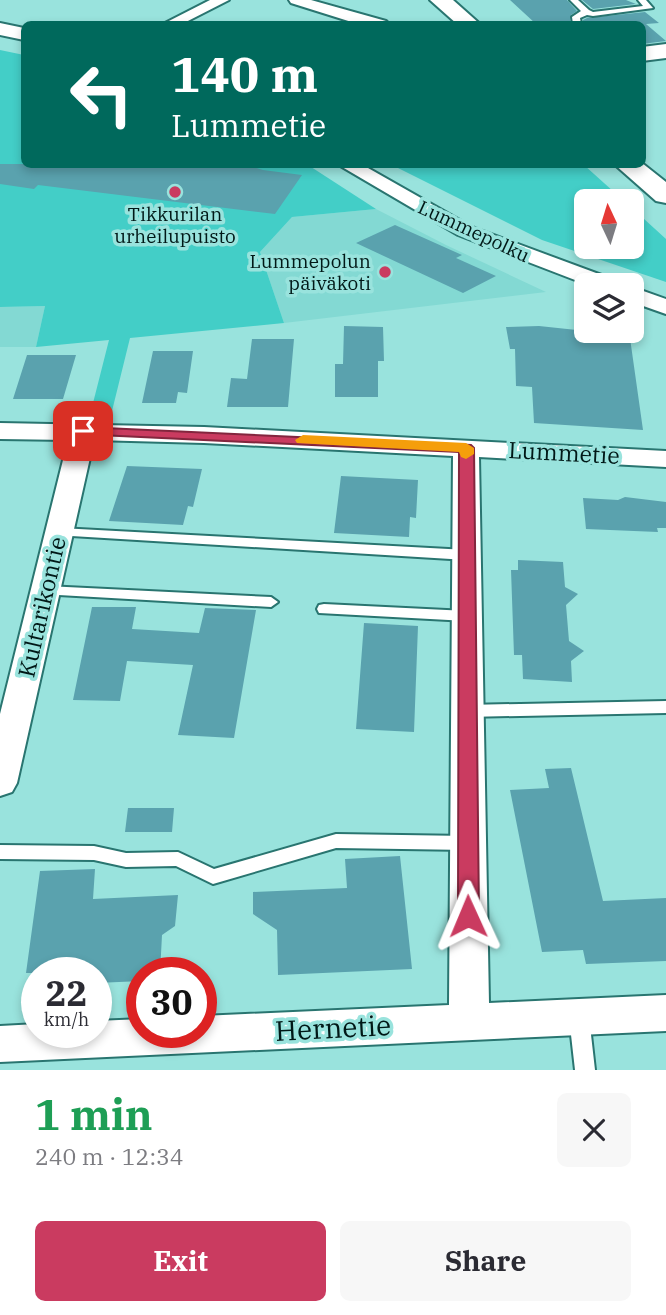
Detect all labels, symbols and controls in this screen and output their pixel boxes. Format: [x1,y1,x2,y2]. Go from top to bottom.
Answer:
text: 140 m [171,42,318,105]
icon: left [56,49,147,140]
text: Lummetie [171,104,326,146]
marker: Tikkurilan urheilupuisto [167,184,183,200]
north arrow [574,189,644,259]
map controls [574,189,644,343]
street label: Lummepolku [414,195,534,267]
place label: Tikkurilan urheilupuisto [114,202,236,248]
place label: Lummepolun päiväkoti [250,249,371,295]
marker: Lummepolun päiväkoti [377,264,393,280]
button: layers [574,273,644,343]
pin [53,401,113,461]
icon: arrive [64,412,102,450]
street label: Lummetie [508,434,621,470]
street label: Kultarikontie [10,534,72,680]
position arrow [431,879,505,953]
speed limit sign: 30 [126,957,217,1048]
text: 22 [45,970,88,1016]
street label: Hernetie [274,1006,392,1049]
text: km/h [44,1008,89,1031]
text: 1 min [35,1087,153,1142]
button: close [557,1093,631,1167]
text: 240 m · 12:34 [35,1141,184,1171]
button: Exit [35,1221,326,1301]
button: Share [340,1221,631,1301]

